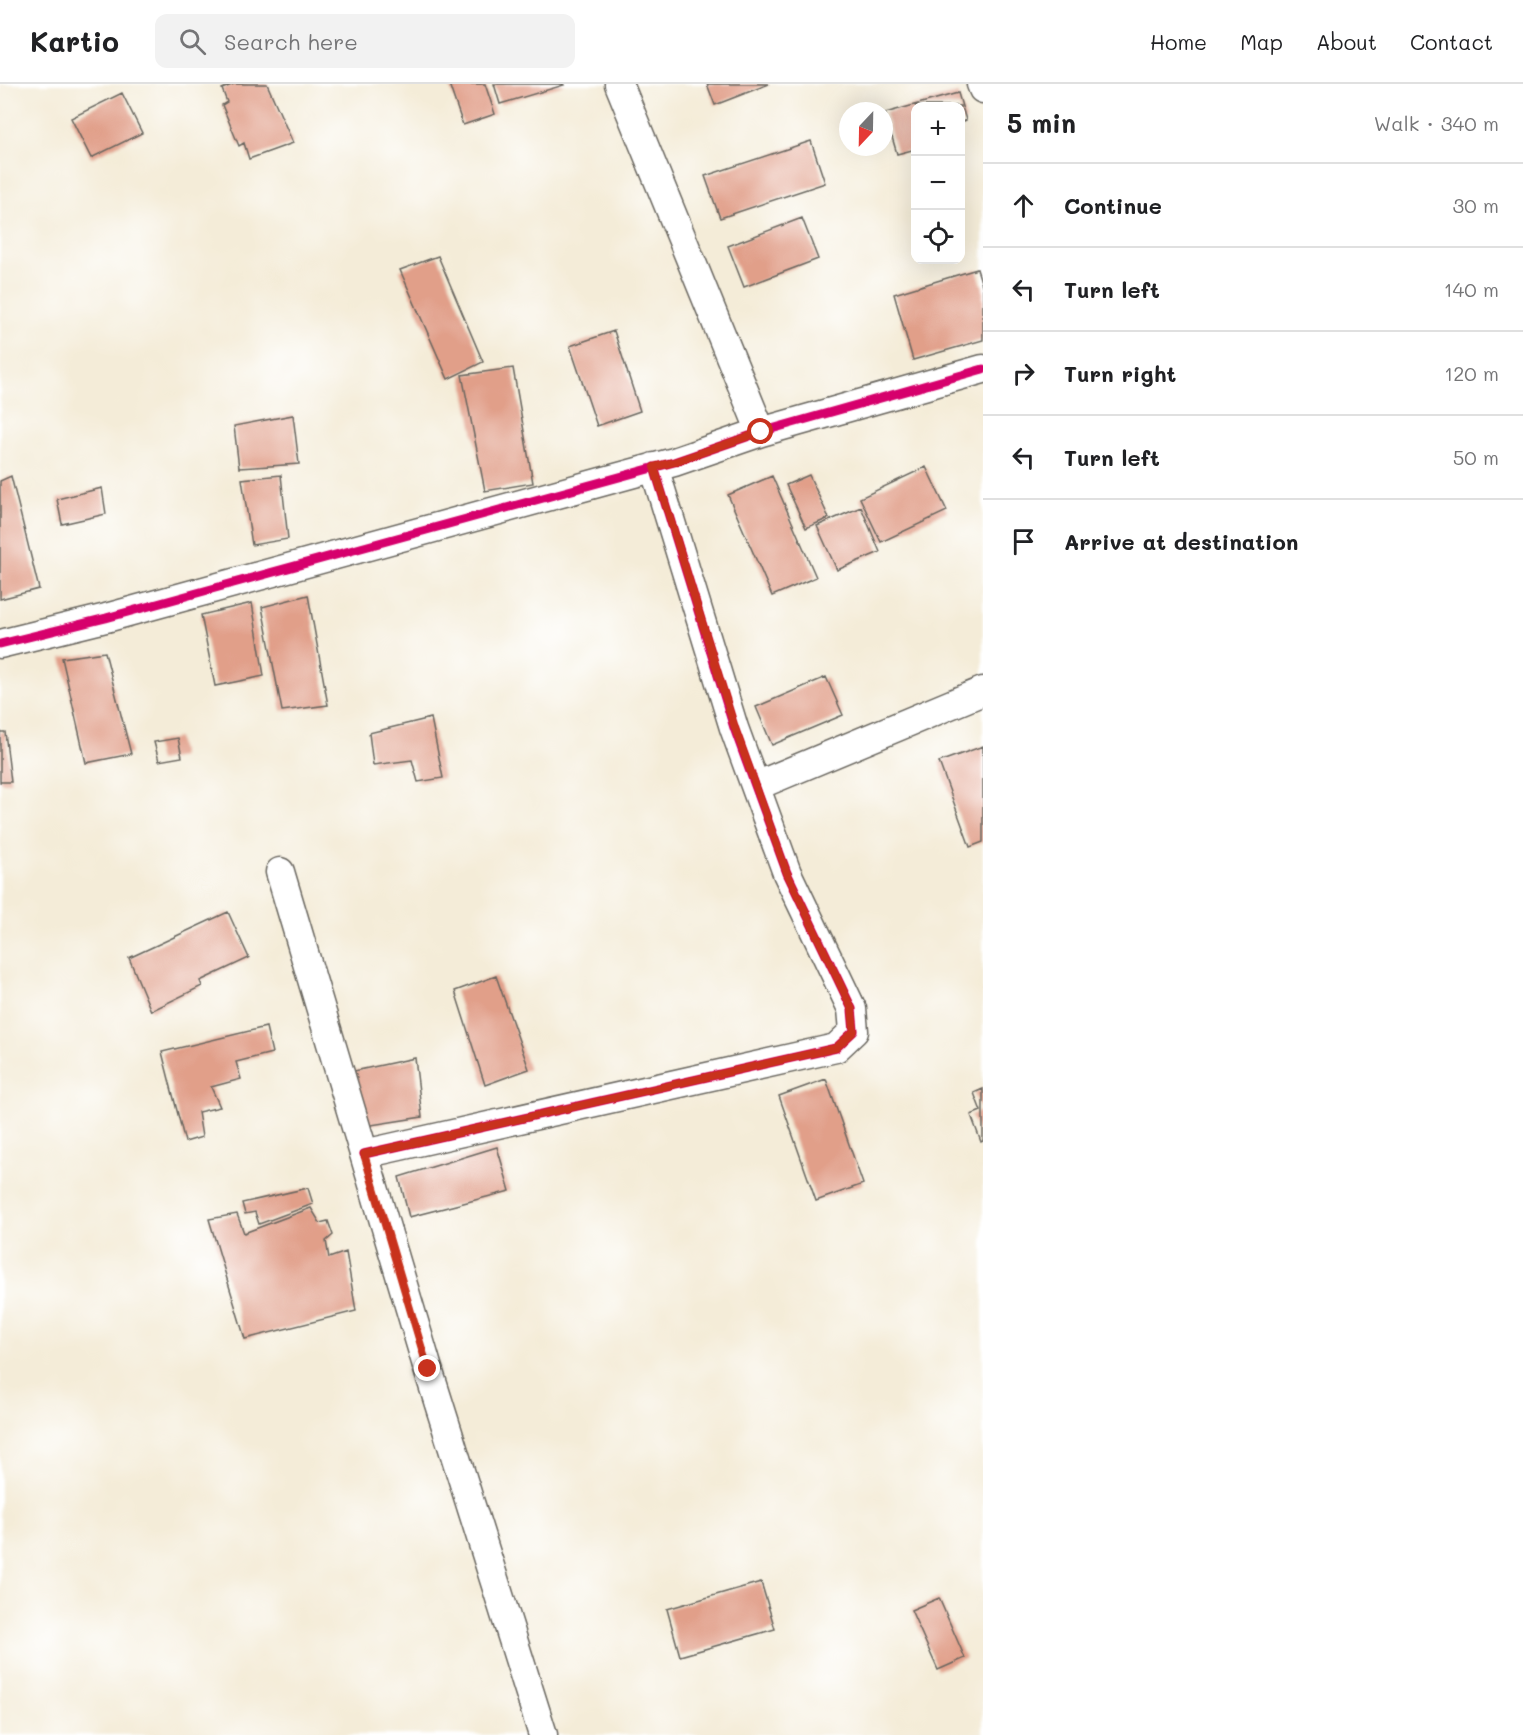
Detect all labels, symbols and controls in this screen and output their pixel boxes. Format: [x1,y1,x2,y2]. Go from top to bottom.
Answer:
search box [155,14,575,68]
text: Kartio [30,23,119,59]
icon: search [176,25,209,58]
text: Search here [224,27,358,56]
text: Home [1150,28,1207,55]
text: Map [1240,28,1283,55]
text: About [1316,28,1377,55]
text: Contact [1410,28,1493,55]
north arrow [839,102,893,156]
map controls [911,102,965,264]
button: + [911,102,965,156]
text: 5 min [1007,106,1076,140]
text: Walk · 340 m [1374,110,1499,136]
button: − [911,156,965,210]
icon: ahead [1007,189,1040,222]
text: Continue [1064,191,1162,220]
text: 30 m [1453,192,1499,218]
button: locate [911,210,965,264]
icon: left [1007,273,1040,306]
text: Turn left [1064,275,1160,304]
text: 140 m [1444,276,1499,302]
icon: right [1007,357,1040,390]
text: Turn right [1064,359,1176,388]
text: 120 m [1444,360,1499,386]
route start [747,418,773,444]
icon: left [1007,441,1040,474]
text: Turn left [1064,443,1160,472]
text: 50 m [1453,444,1499,470]
icon: arrive [1007,525,1040,558]
text: Arrive at destination [1064,527,1299,556]
route end [414,1355,440,1381]

